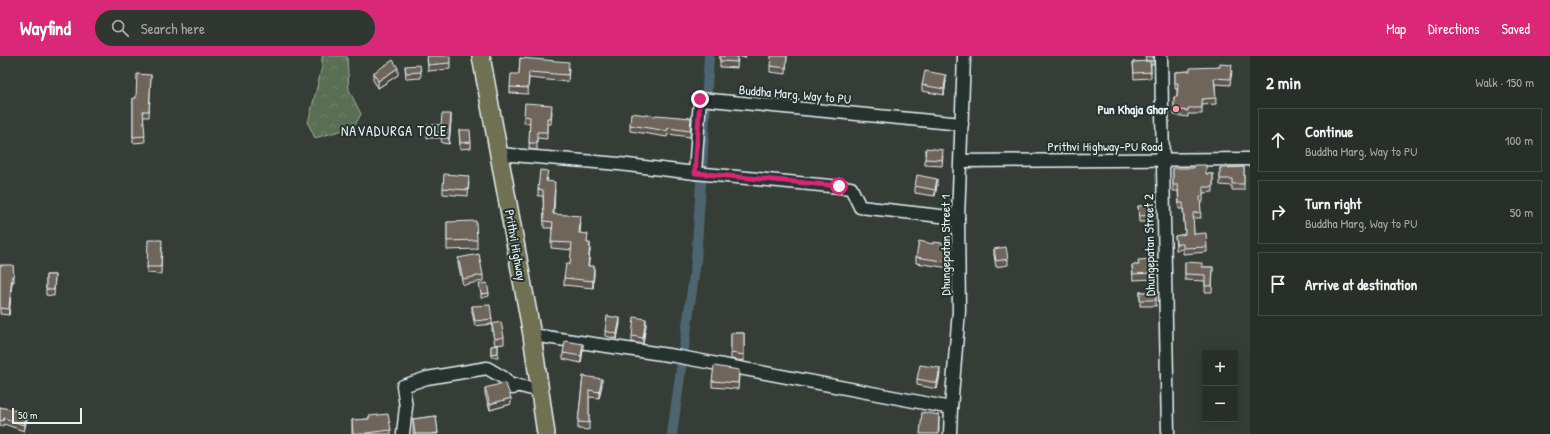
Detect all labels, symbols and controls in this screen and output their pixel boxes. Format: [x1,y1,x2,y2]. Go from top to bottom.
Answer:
search box [95,10,375,46]
text: Wayfind [20,15,71,41]
icon: search [109,17,131,39]
text: Search here [141,18,205,39]
text: Map [1386,19,1406,38]
text: Directions [1428,19,1479,38]
text: Saved [1501,19,1530,38]
text: 2 min [1266,71,1301,94]
text: Walk · 150 m [1476,73,1534,91]
street label: Buddha Marg, Way to PU [738,80,852,108]
route end [691,90,709,108]
place label: Pun Khaja Ghar [1097,100,1169,118]
marker: Pun Khaja Ghar [1171,104,1181,114]
district label: NAVADURGA TOLE [341,121,447,140]
text: Continue [1305,121,1353,142]
icon: ahead [1267,129,1289,151]
text: 100 m [1505,131,1533,149]
street label: Prithvi Highway-PU Road [1047,137,1163,155]
text: Buddha Marg, Way to PU [1305,142,1417,160]
route start [830,177,848,195]
text: Turn right [1305,193,1361,214]
street label: Dhungepatan Street 1 [936,194,954,295]
street label: Dhungepatan Street 2 [1139,194,1159,296]
icon: right [1267,201,1289,223]
text: 50 m [1510,203,1533,221]
street label: Prithvi Highway [501,208,531,283]
text: Buddha Marg, Way to PU [1305,214,1417,232]
icon: arrive [1267,273,1289,295]
text: Arrive at destination [1305,274,1417,295]
map controls [1202,350,1238,422]
button: + [1202,350,1238,386]
button: − [1202,386,1238,422]
scale bar [12,406,82,425]
text: 50 m [18,408,38,422]

